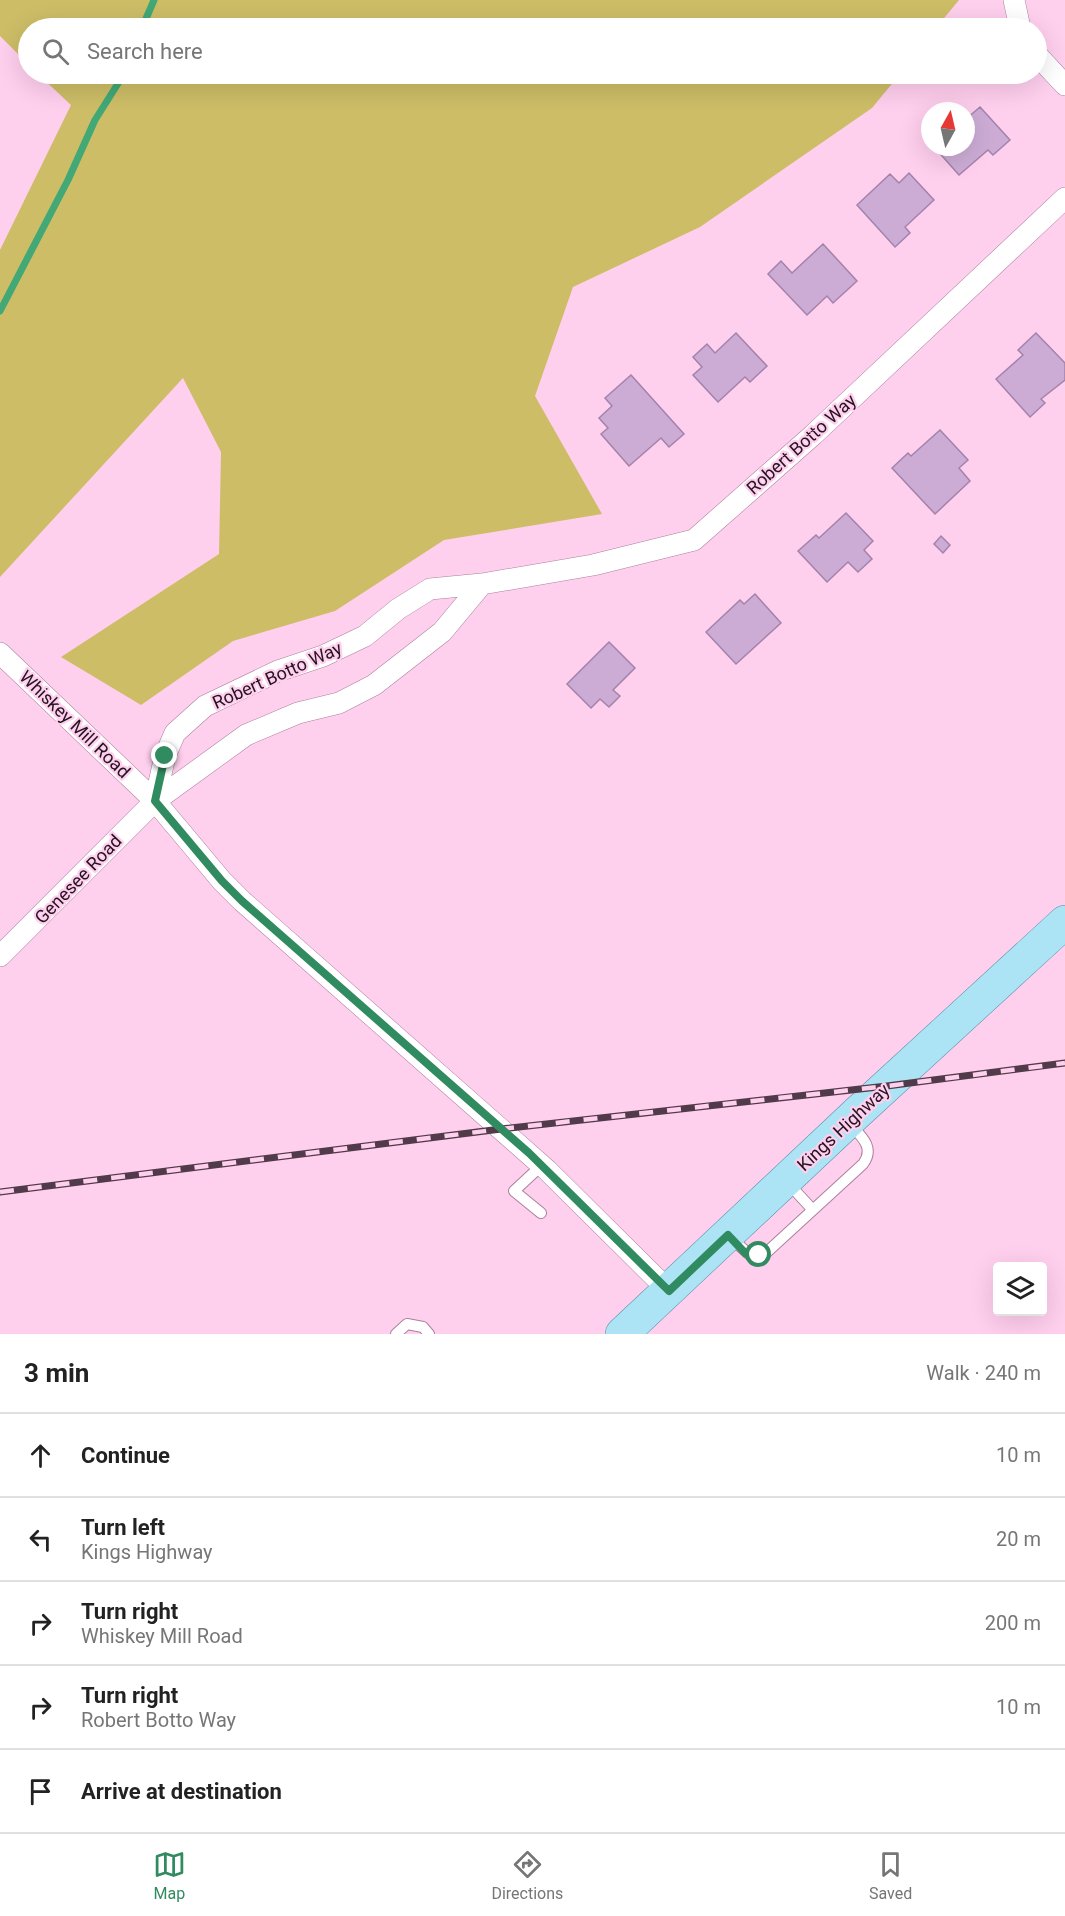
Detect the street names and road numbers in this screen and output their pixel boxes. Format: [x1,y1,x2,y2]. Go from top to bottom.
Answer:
street label: Robert Botto Way [742,389,860,499]
street label: Robert Botto Way [209,637,345,713]
street label: Whiskey Mill Road [15,666,135,782]
street label: Genesee Road [30,830,126,928]
street label: Kings Highway [793,1079,894,1175]

